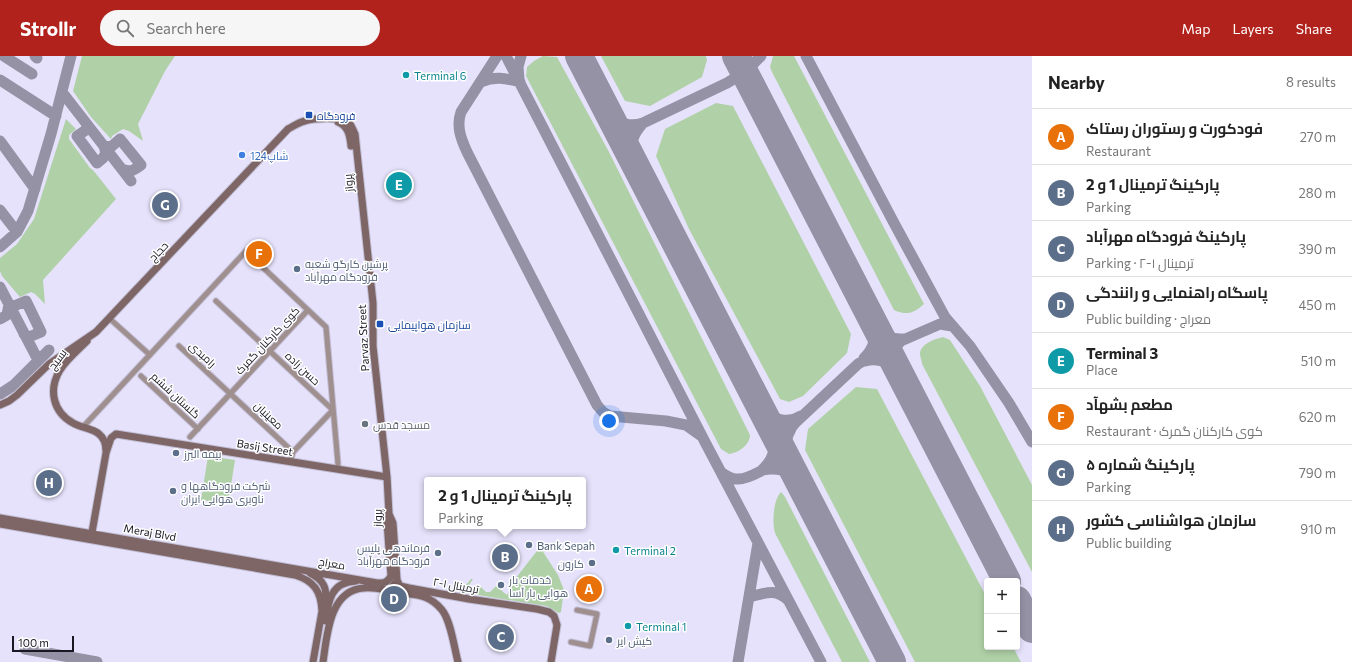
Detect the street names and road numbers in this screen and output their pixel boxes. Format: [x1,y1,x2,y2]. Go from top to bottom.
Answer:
street label: پرواز [341,173,357,194]
street label: حجاج [146,238,172,265]
street label: کوی کارکنان گمرک [232,303,302,377]
street label: Parvaz Street [355,304,371,372]
street label: رامبدی [186,338,219,370]
street label: بسیج [45,346,71,373]
street label: حسن زاده [282,349,323,388]
street label: گلستان ششم [148,369,203,422]
street label: معینیان [251,399,286,432]
street label: Basij Street [236,436,294,458]
street label: پرواز [370,509,385,528]
street label: Meraj Blvd [123,521,177,543]
street label: معراج [317,554,346,574]
street label: ترمینال ۱-۲ [432,575,480,596]

